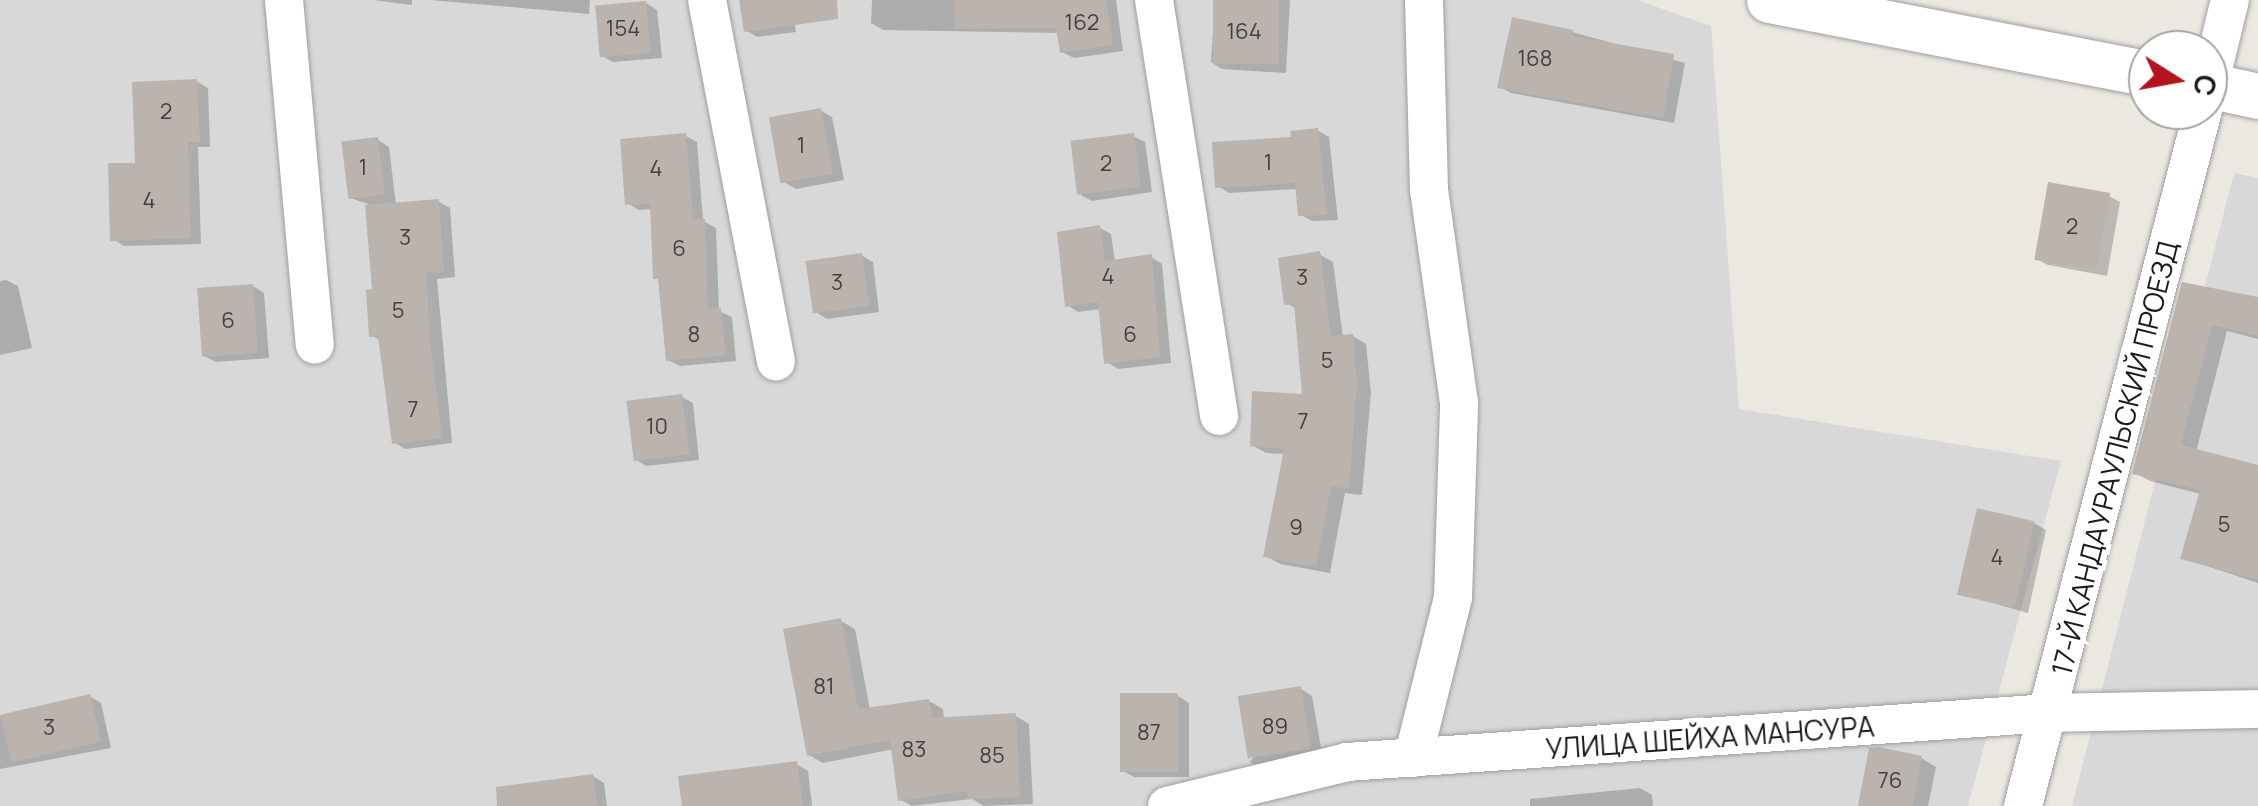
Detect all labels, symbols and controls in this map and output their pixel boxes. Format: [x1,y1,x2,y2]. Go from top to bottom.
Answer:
house number: 162 [1065,10,1099,36]
house number: 154 [606,16,640,42]
house number: 164 [1226,19,1262,45]
north arrow [2128,30,2228,130]
house number: 168 [1517,46,1553,72]
text: С [2185,72,2226,99]
house number: 2 [160,99,172,125]
house number: 1 [797,133,805,159]
house number: 1 [1264,150,1272,176]
house number: 2 [1100,151,1112,177]
house number: 1 [359,155,367,181]
house number: 4 [650,156,662,182]
house number: 4 [143,188,155,214]
house number: 2 [2066,214,2078,240]
house number: 3 [399,225,411,251]
house number: 6 [672,236,686,262]
street label: 17-Й КАНДАУРАУЛЬСКИЙ ПРОЕЗД [2044,237,2184,679]
house number: 4 [1102,264,1114,290]
house number: 3 [1296,265,1308,291]
house number: 3 [831,270,843,296]
house number: 5 [392,298,404,324]
house number: 6 [221,308,235,334]
house number: 8 [688,322,700,348]
house number: 6 [1123,322,1137,348]
house number: 5 [1321,348,1333,374]
house number: 7 [407,397,419,423]
house number: 7 [1297,409,1309,435]
house number: 10 [646,414,668,440]
house number: 5 [2218,512,2230,538]
house number: 9 [1289,515,1303,541]
house number: 4 [1991,545,2003,571]
house number: 81 [813,674,835,700]
street label: УЛИЦА ШЕЙХА МАНСУРА [1544,709,1876,765]
house number: 89 [1262,714,1288,740]
house number: 3 [43,715,55,741]
house number: 87 [1137,720,1161,746]
house number: 83 [902,737,926,763]
house number: 85 [979,743,1005,769]
house number: 76 [1878,768,1902,794]

